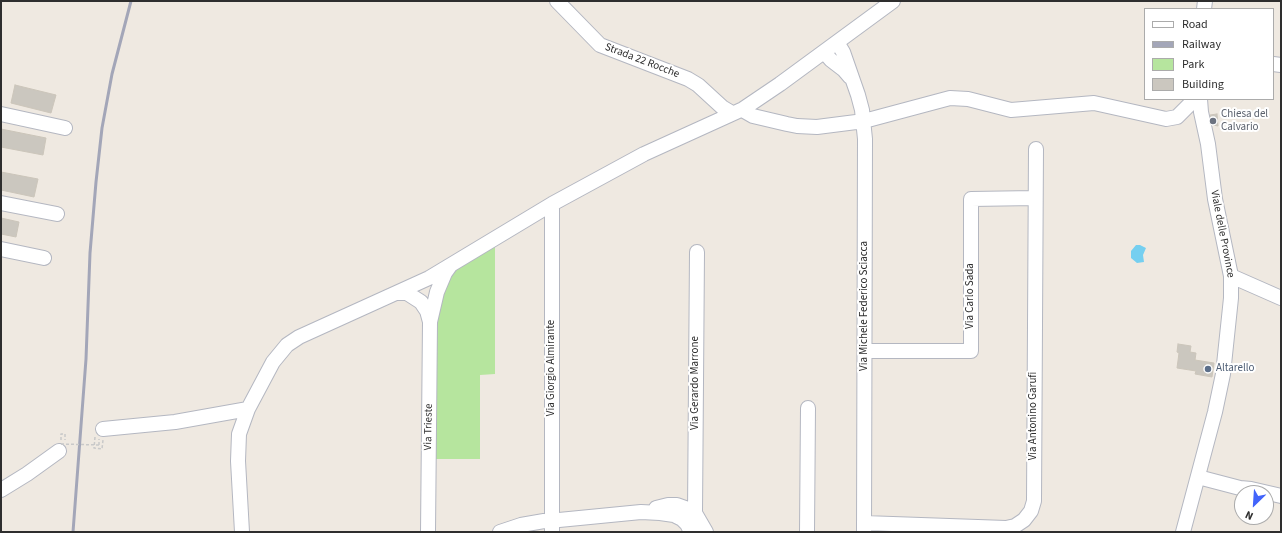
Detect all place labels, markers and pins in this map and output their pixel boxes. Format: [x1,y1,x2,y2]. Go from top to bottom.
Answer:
place label: Chiesa del Calvario [1221,108,1268,134]
marker: Chiesa del Calvario [1208,116,1218,126]
place label: Altarello [1216,362,1255,376]
marker: Altarello [1203,364,1213,374]

